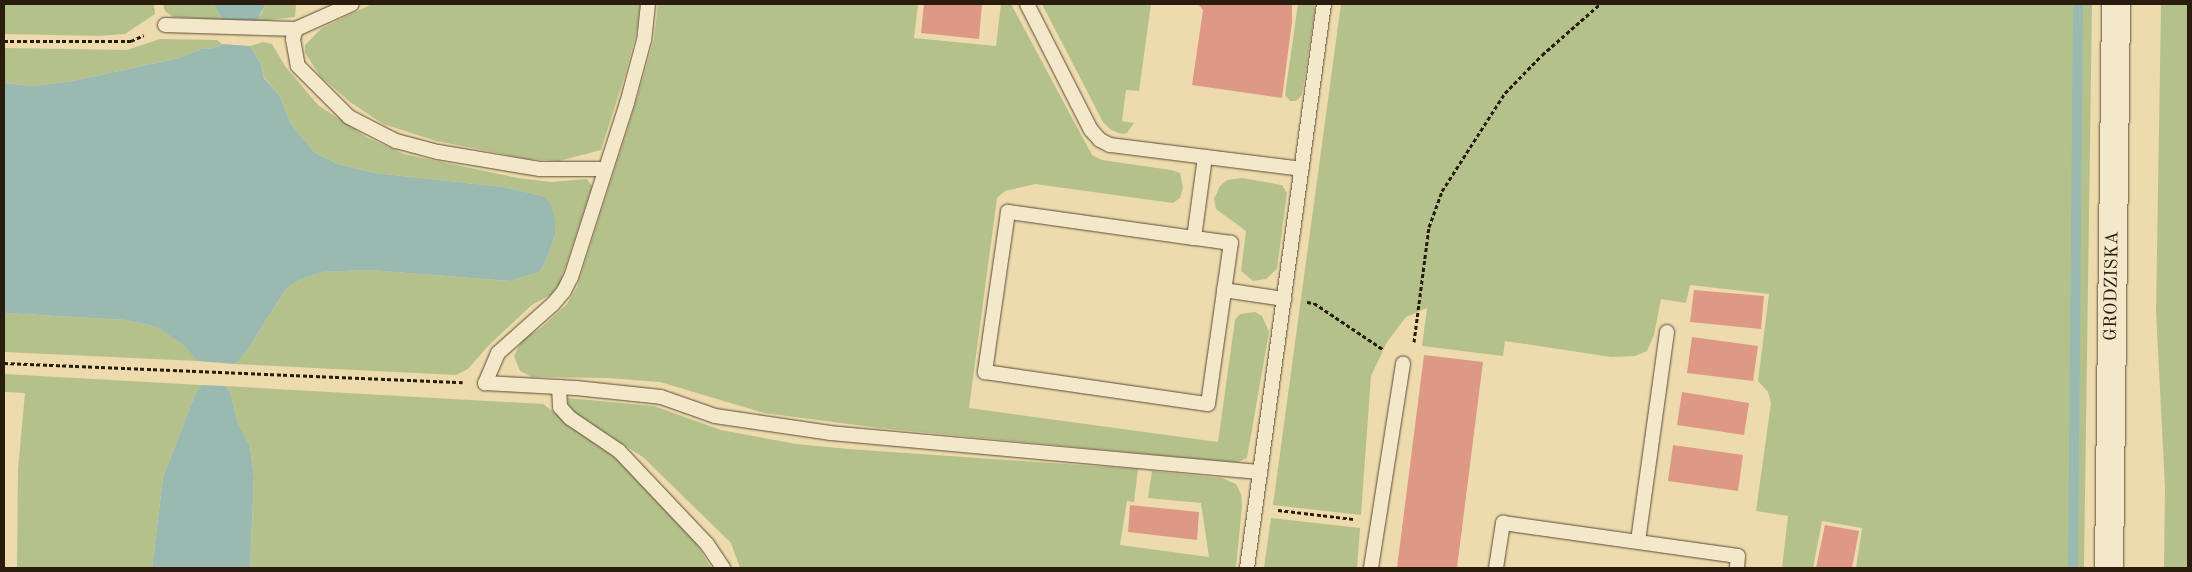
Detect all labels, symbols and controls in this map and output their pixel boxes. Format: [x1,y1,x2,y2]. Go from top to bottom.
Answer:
street label: GRODZISKA [2100,231,2124,341]

